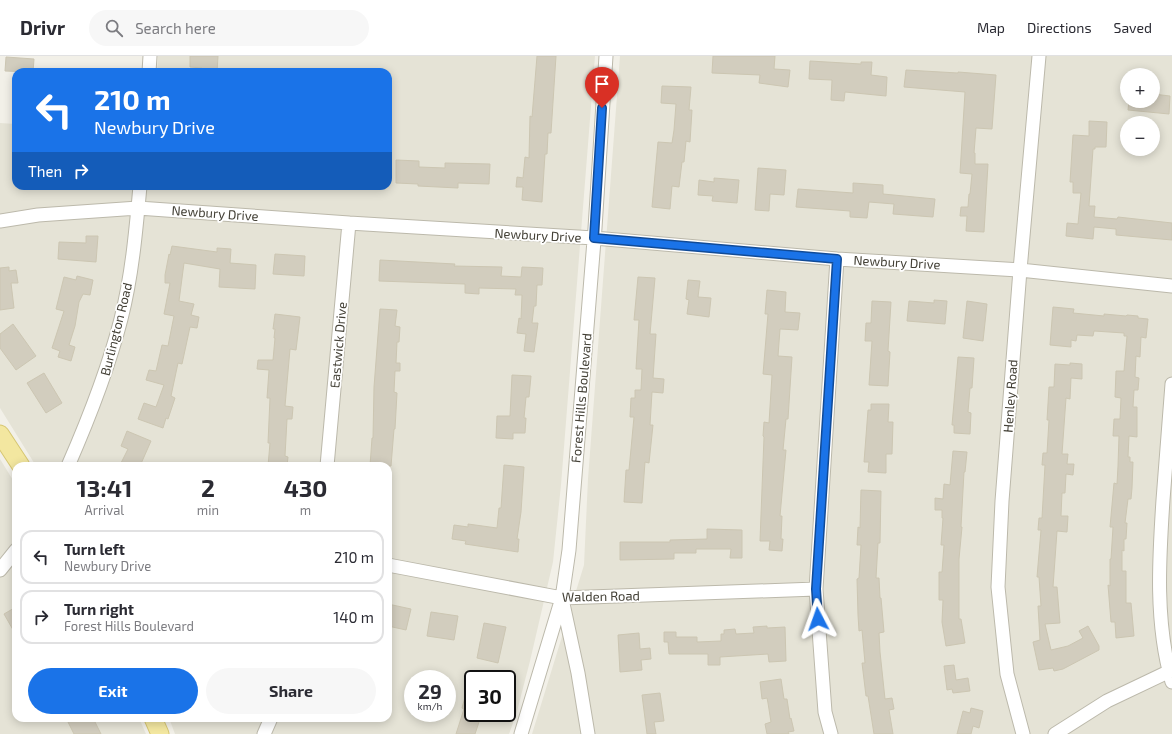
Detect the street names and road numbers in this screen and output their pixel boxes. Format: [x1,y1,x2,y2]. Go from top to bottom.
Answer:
street label: Newbury Drive [171,202,259,224]
street label: Newbury Drive [494,225,582,245]
street label: Newbury Drive [853,252,941,272]
street label: Burlington Road [97,281,135,377]
street label: Eastwick Drive [326,301,350,389]
street label: Forest Hills Boulevard [567,333,595,463]
street label: Henley Road [999,359,1021,433]
street label: Walden Road [562,587,640,605]

